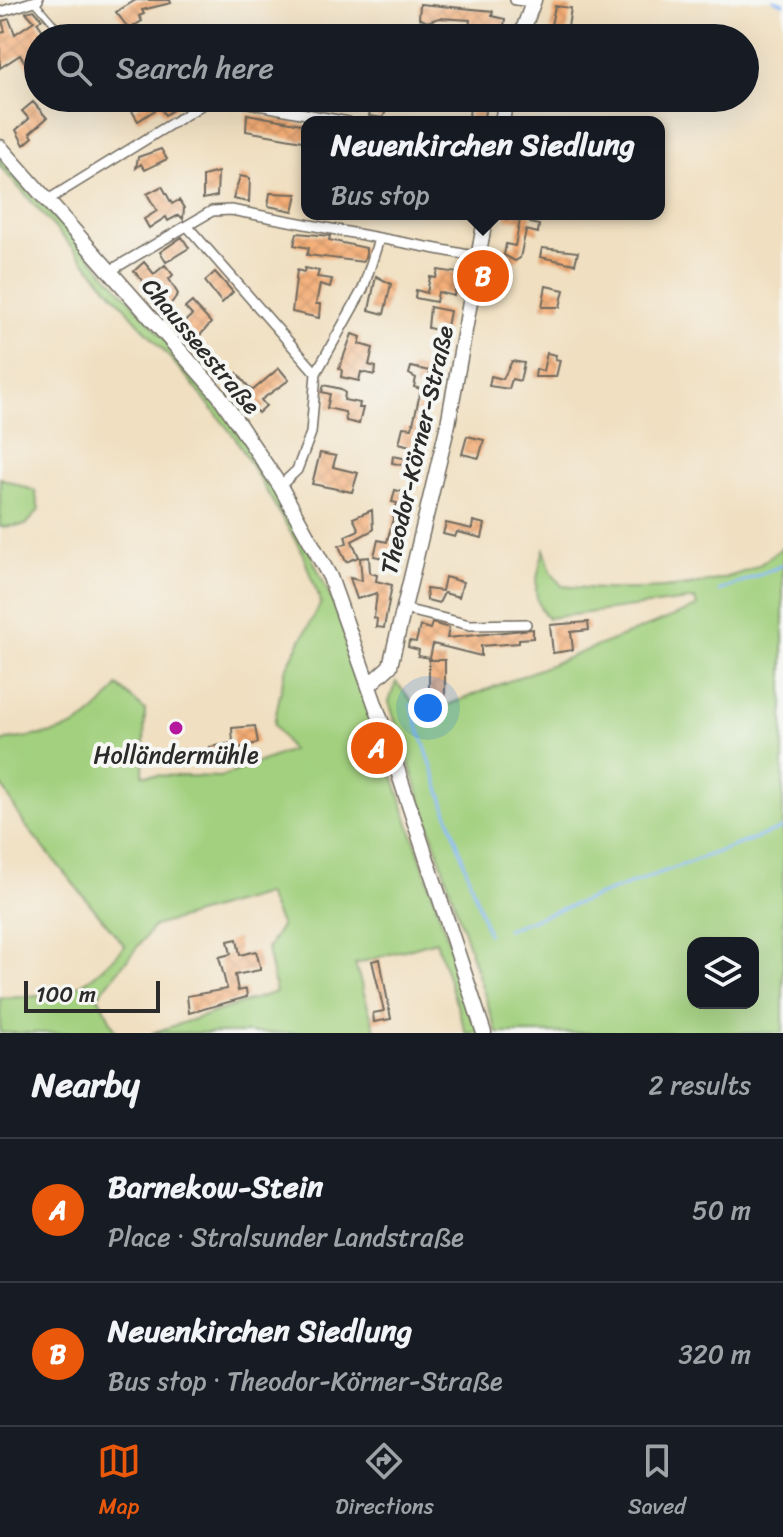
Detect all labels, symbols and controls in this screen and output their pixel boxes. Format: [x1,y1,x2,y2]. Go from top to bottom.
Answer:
search box [24,24,759,112]
text: Search here [116,41,274,95]
icon: search [52,46,96,90]
popup [301,116,665,220]
text: Neuenkirchen Siedlung [331,118,635,172]
text: Bus stop [331,172,429,218]
pin: B [457,246,509,306]
street label: Chausseestraße [131,268,272,424]
street label: Theodor-Körner-Straße [368,321,466,579]
your location [408,688,448,728]
pin: A [351,718,403,778]
marker: Holländermühle [167,719,185,737]
place label: Holländermühle [93,734,259,776]
map controls [687,937,759,1009]
button: layers [687,937,759,1009]
text: 100 m [36,975,96,1014]
scale bar [24,977,160,1013]
text: Nearby [32,1055,140,1115]
text: 2 results [649,1062,751,1108]
text: Barnekow-Stein [108,1160,323,1214]
text: A [49,1187,67,1233]
text: 50 m [692,1187,751,1233]
text: Place · Stralsunder Landstraße [108,1214,464,1260]
text: Neuenkirchen Siedlung [108,1304,412,1358]
text: B [50,1331,66,1377]
text: 320 m [679,1331,751,1377]
text: Bus stop · Theodor-Körner-Straße [108,1358,503,1404]
tab: Map [97,1439,141,1526]
tab: Directions [335,1439,434,1526]
tab: Saved [628,1439,686,1526]

